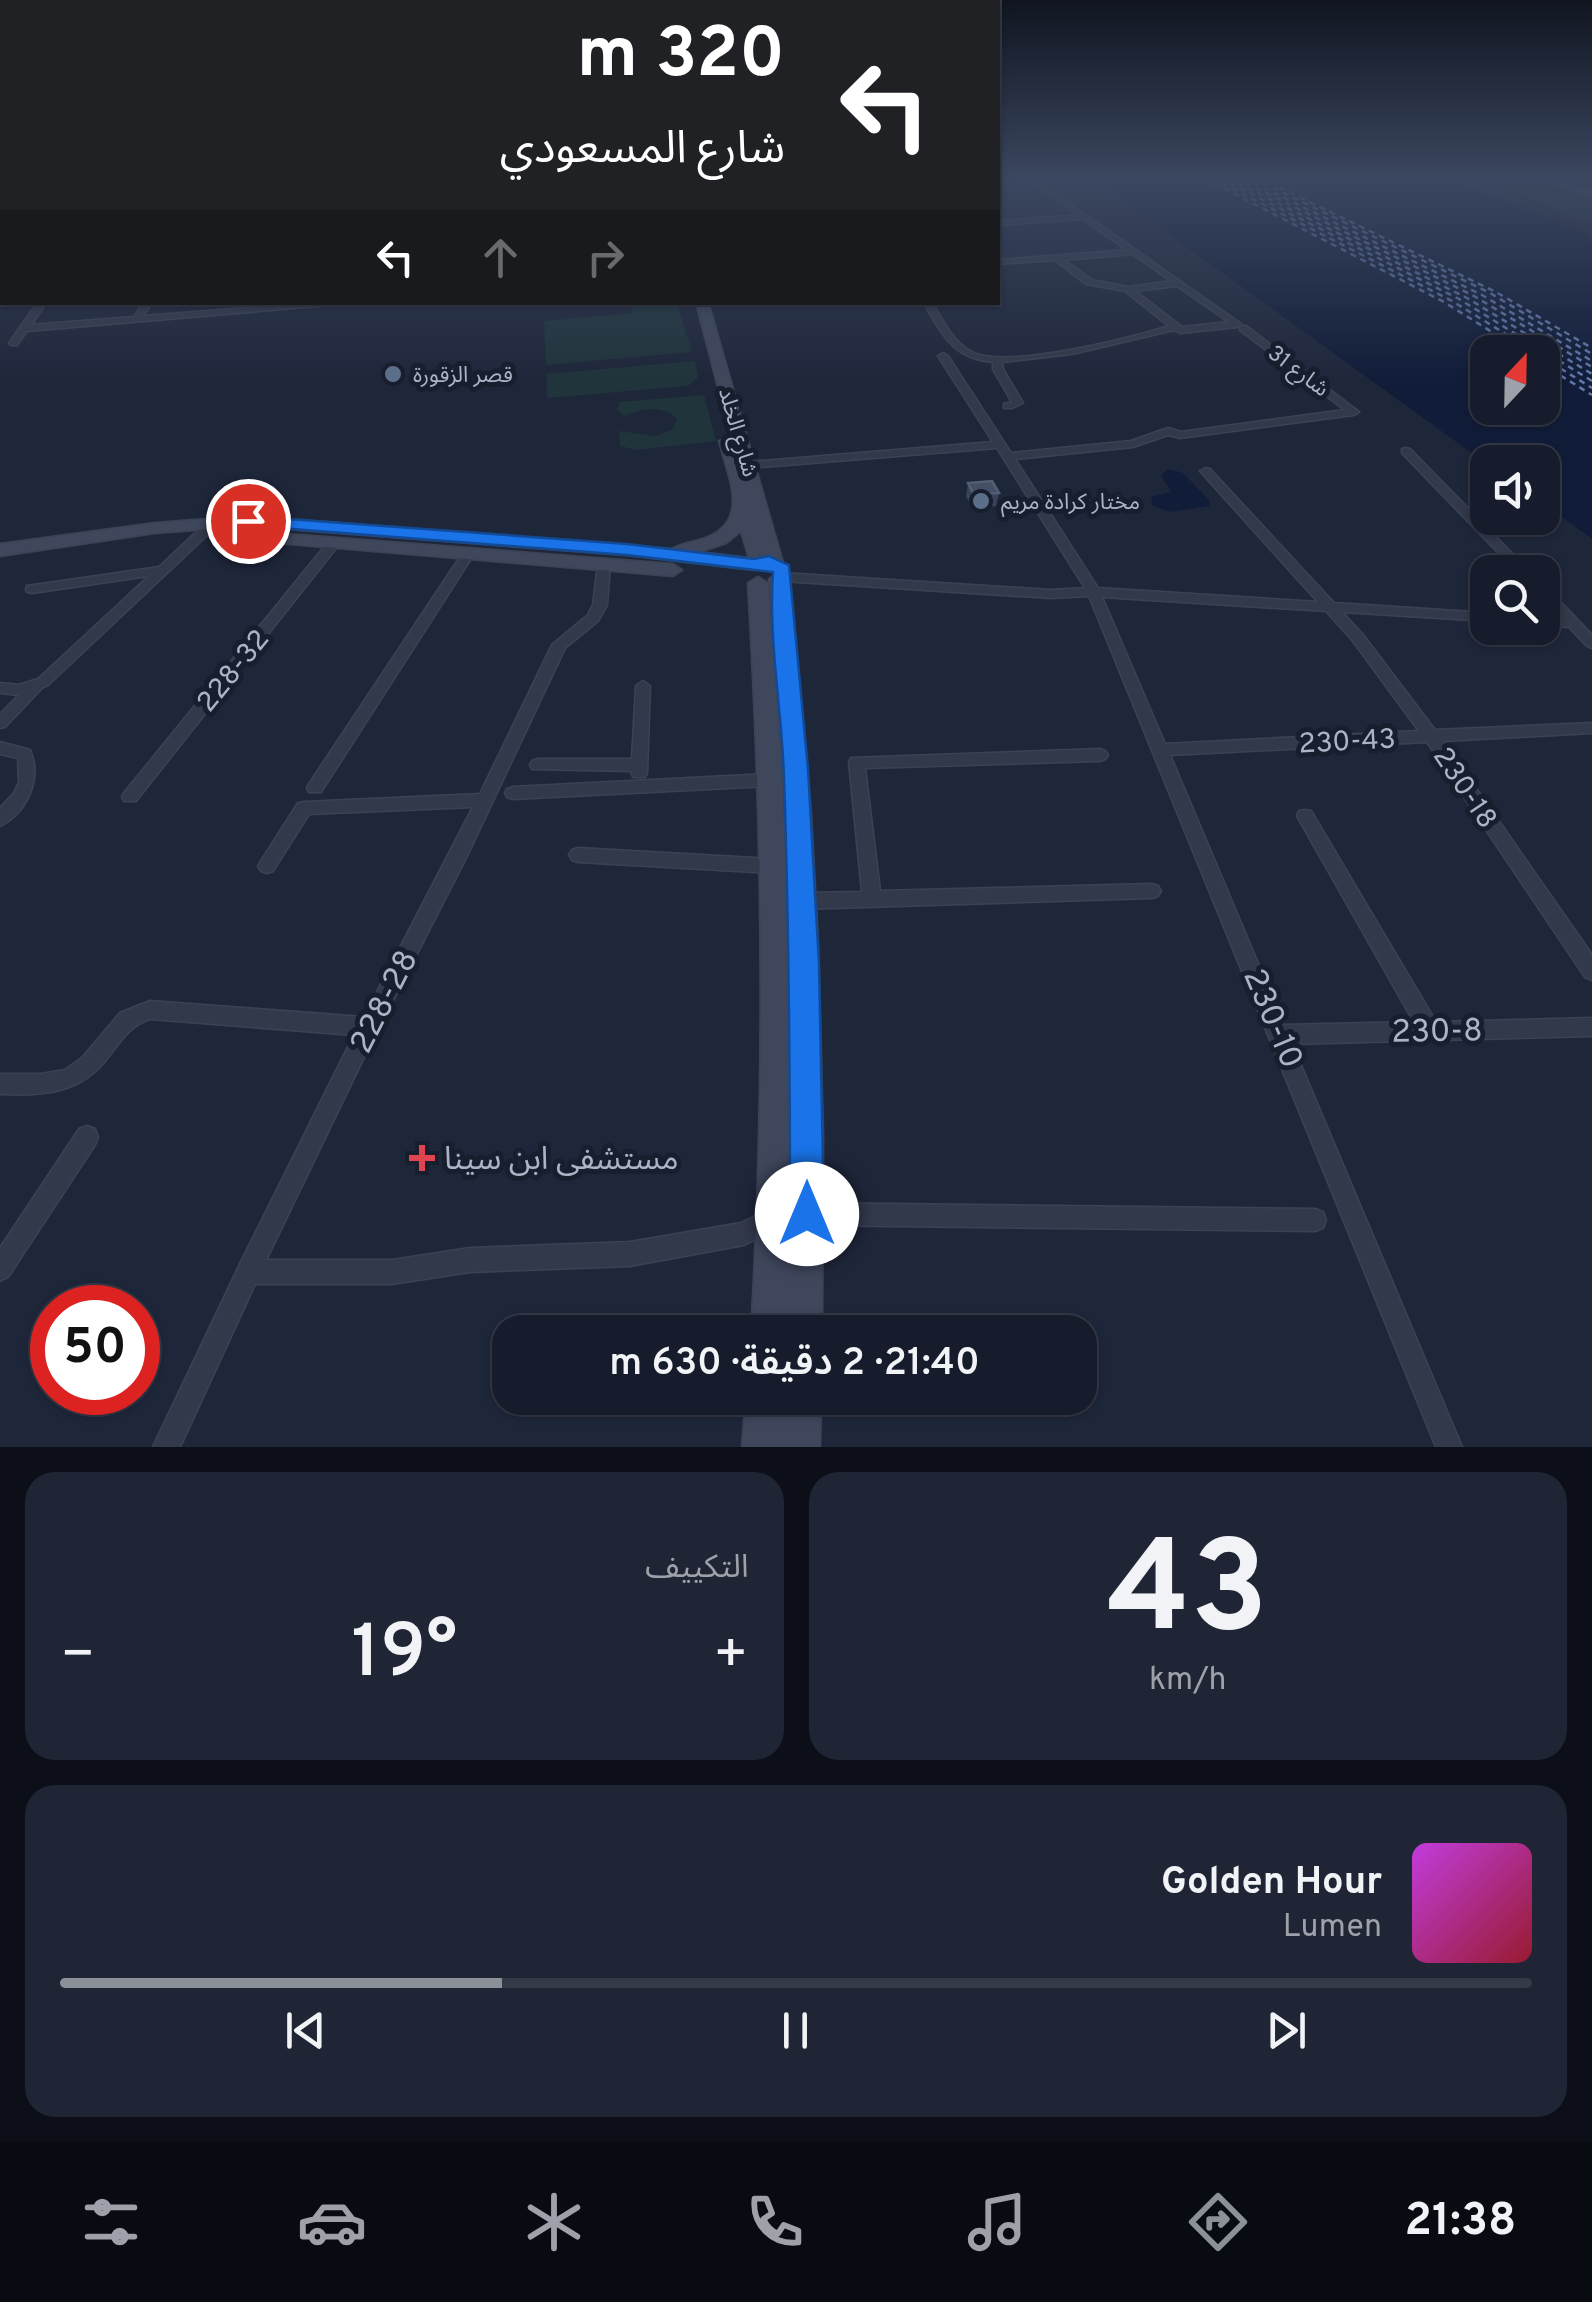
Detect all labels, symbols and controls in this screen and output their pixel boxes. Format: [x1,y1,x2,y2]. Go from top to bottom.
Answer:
text: 320 m [577,13,785,102]
icon: left [820,40,950,170]
text: شارع المسعودي [500,122,785,179]
icon: left [368,230,423,285]
icon: ahead [473,230,528,285]
icon: right [578,230,633,285]
north arrow [1470,335,1560,425]
map controls [1470,335,1560,645]
street label: شارع 31 [1261,340,1333,404]
marker: قصر الزقورة [382,363,404,385]
place label: قصر الزقورة [413,363,513,390]
street label: شارع الخلد [710,385,762,481]
button: sound [1470,445,1560,535]
pin [206,479,291,564]
marker: مختار كرادة مريم [970,490,992,512]
place label: مختار كرادة مريم [1001,490,1140,518]
icon: arrive [221,494,276,549]
button: search [1470,555,1560,645]
street label: 228-32 [190,623,278,720]
street label: 230-43 [1298,722,1397,764]
street label: 230-18 [1423,741,1504,836]
street label: 228-28 [343,944,429,1061]
street label: 230-10 [1232,963,1310,1075]
street label: 230-8 [1391,1012,1483,1054]
place label: مستشفى ابن سينا [444,1141,678,1181]
marker: مستشفى ابن سينا [409,1145,435,1171]
position arrow [755,1162,859,1266]
speed limit sign: 50 [30,1285,160,1415]
text: 21:40 · 2 دقيقة · 630 m [609,1340,980,1389]
text: 43 [1107,1513,1268,1678]
text: التكييف [645,1549,749,1589]
text: 19° [351,1609,457,1704]
text: − [60,1622,95,1692]
text: + [713,1622,748,1692]
text: km/h [1149,1661,1227,1701]
text: Golden Hour [1161,1859,1382,1908]
text: Lumen [1283,1908,1382,1948]
icon: previous [278,2003,333,2058]
icon: pause [768,2003,823,2058]
icon: next [1259,2003,1314,2058]
icon: filters [76,2187,146,2257]
icon: car [297,2187,367,2257]
icon: climate [519,2187,589,2257]
icon: phone [740,2187,810,2257]
icon: music [962,2187,1032,2257]
icon: directions [1183,2187,1253,2257]
text: 21:38 [1405,2194,1516,2251]

